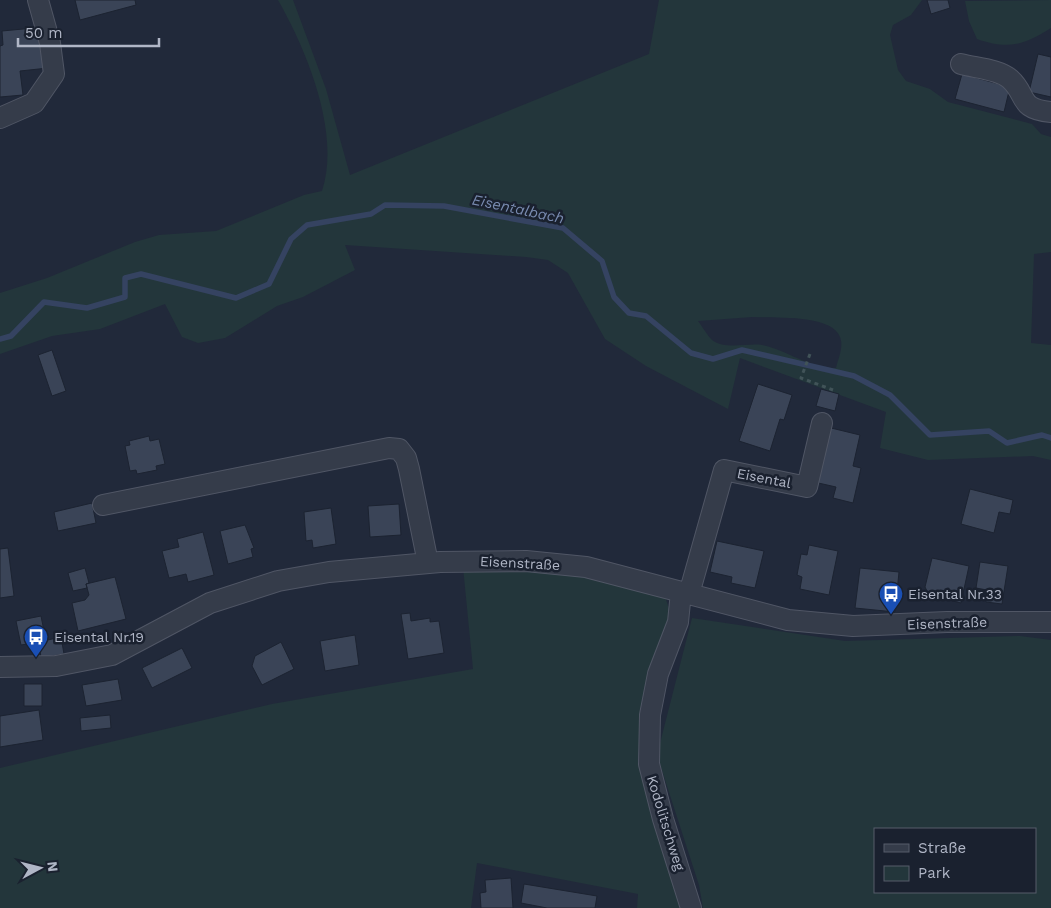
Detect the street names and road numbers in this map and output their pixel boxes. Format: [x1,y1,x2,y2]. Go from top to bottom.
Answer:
street label: Eisental [736,465,793,491]
street label: Eisenstraße [480,553,560,573]
street label: Eisenstraße [907,614,987,632]
street label: Kodolitschweg [644,773,688,873]

